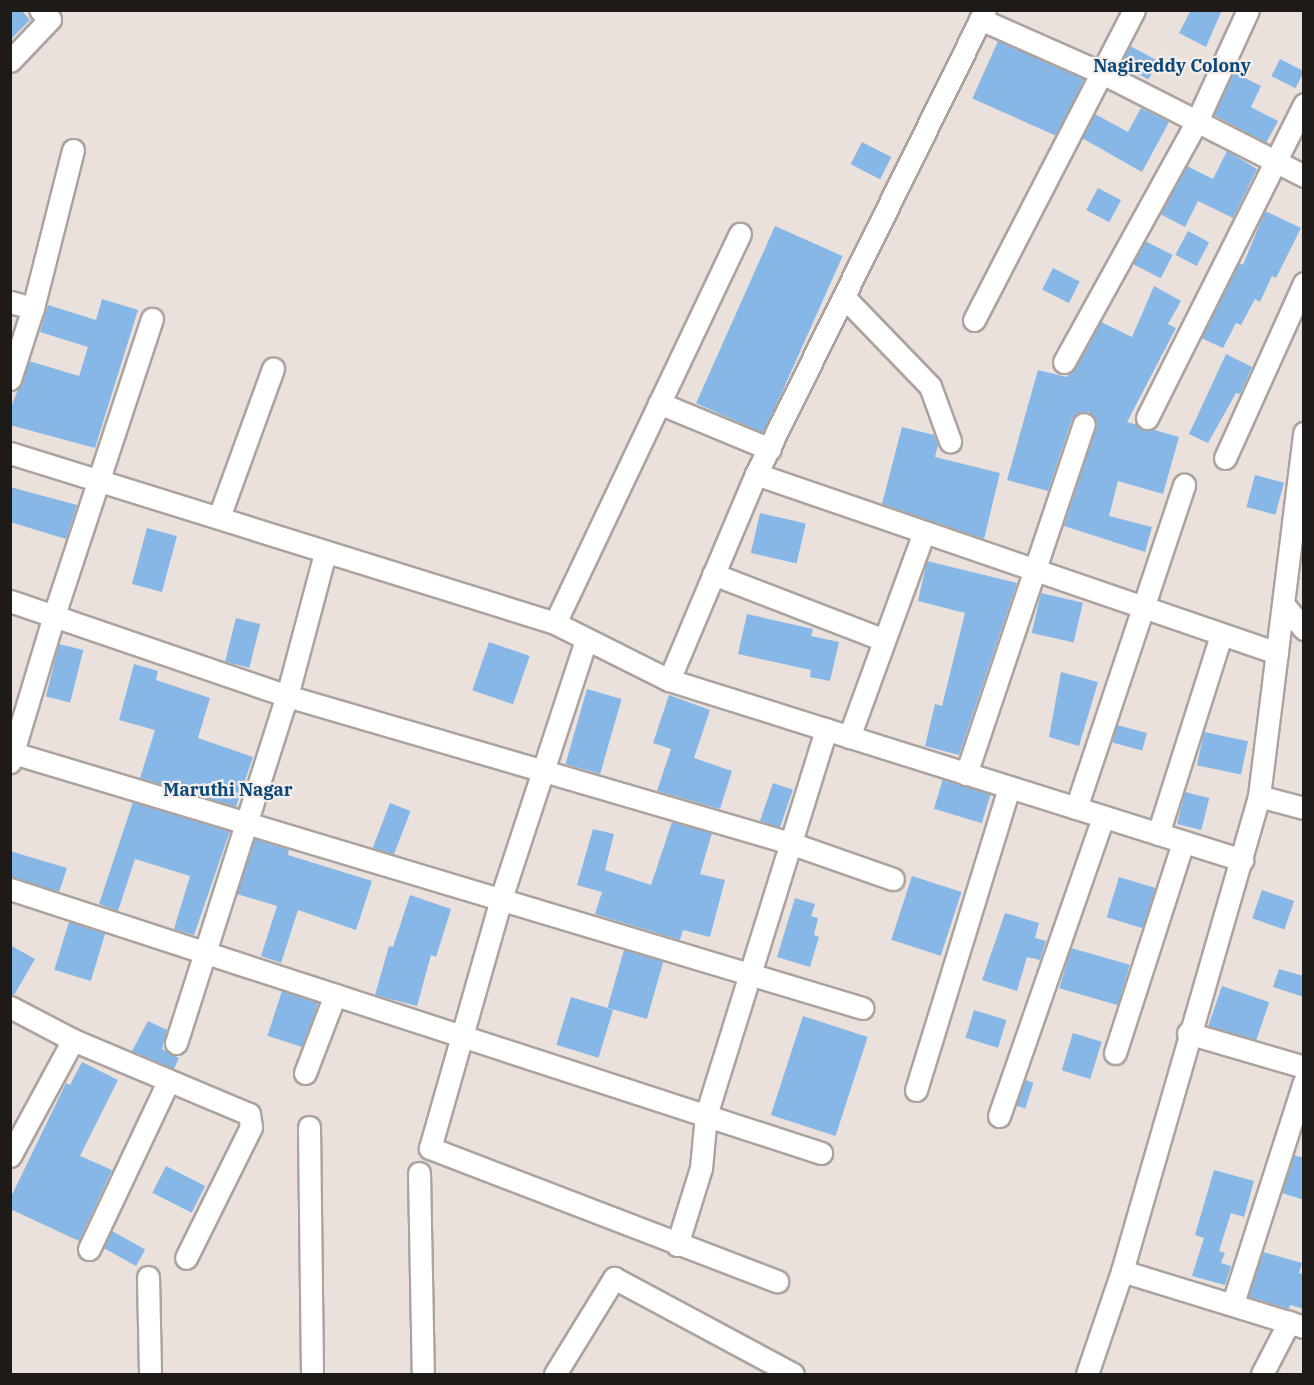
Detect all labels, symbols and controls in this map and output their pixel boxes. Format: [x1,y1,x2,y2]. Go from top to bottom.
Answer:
district label: Nagireddy Colony [1093,55,1251,77]
district label: Maruthi Nagar [163,779,293,801]

